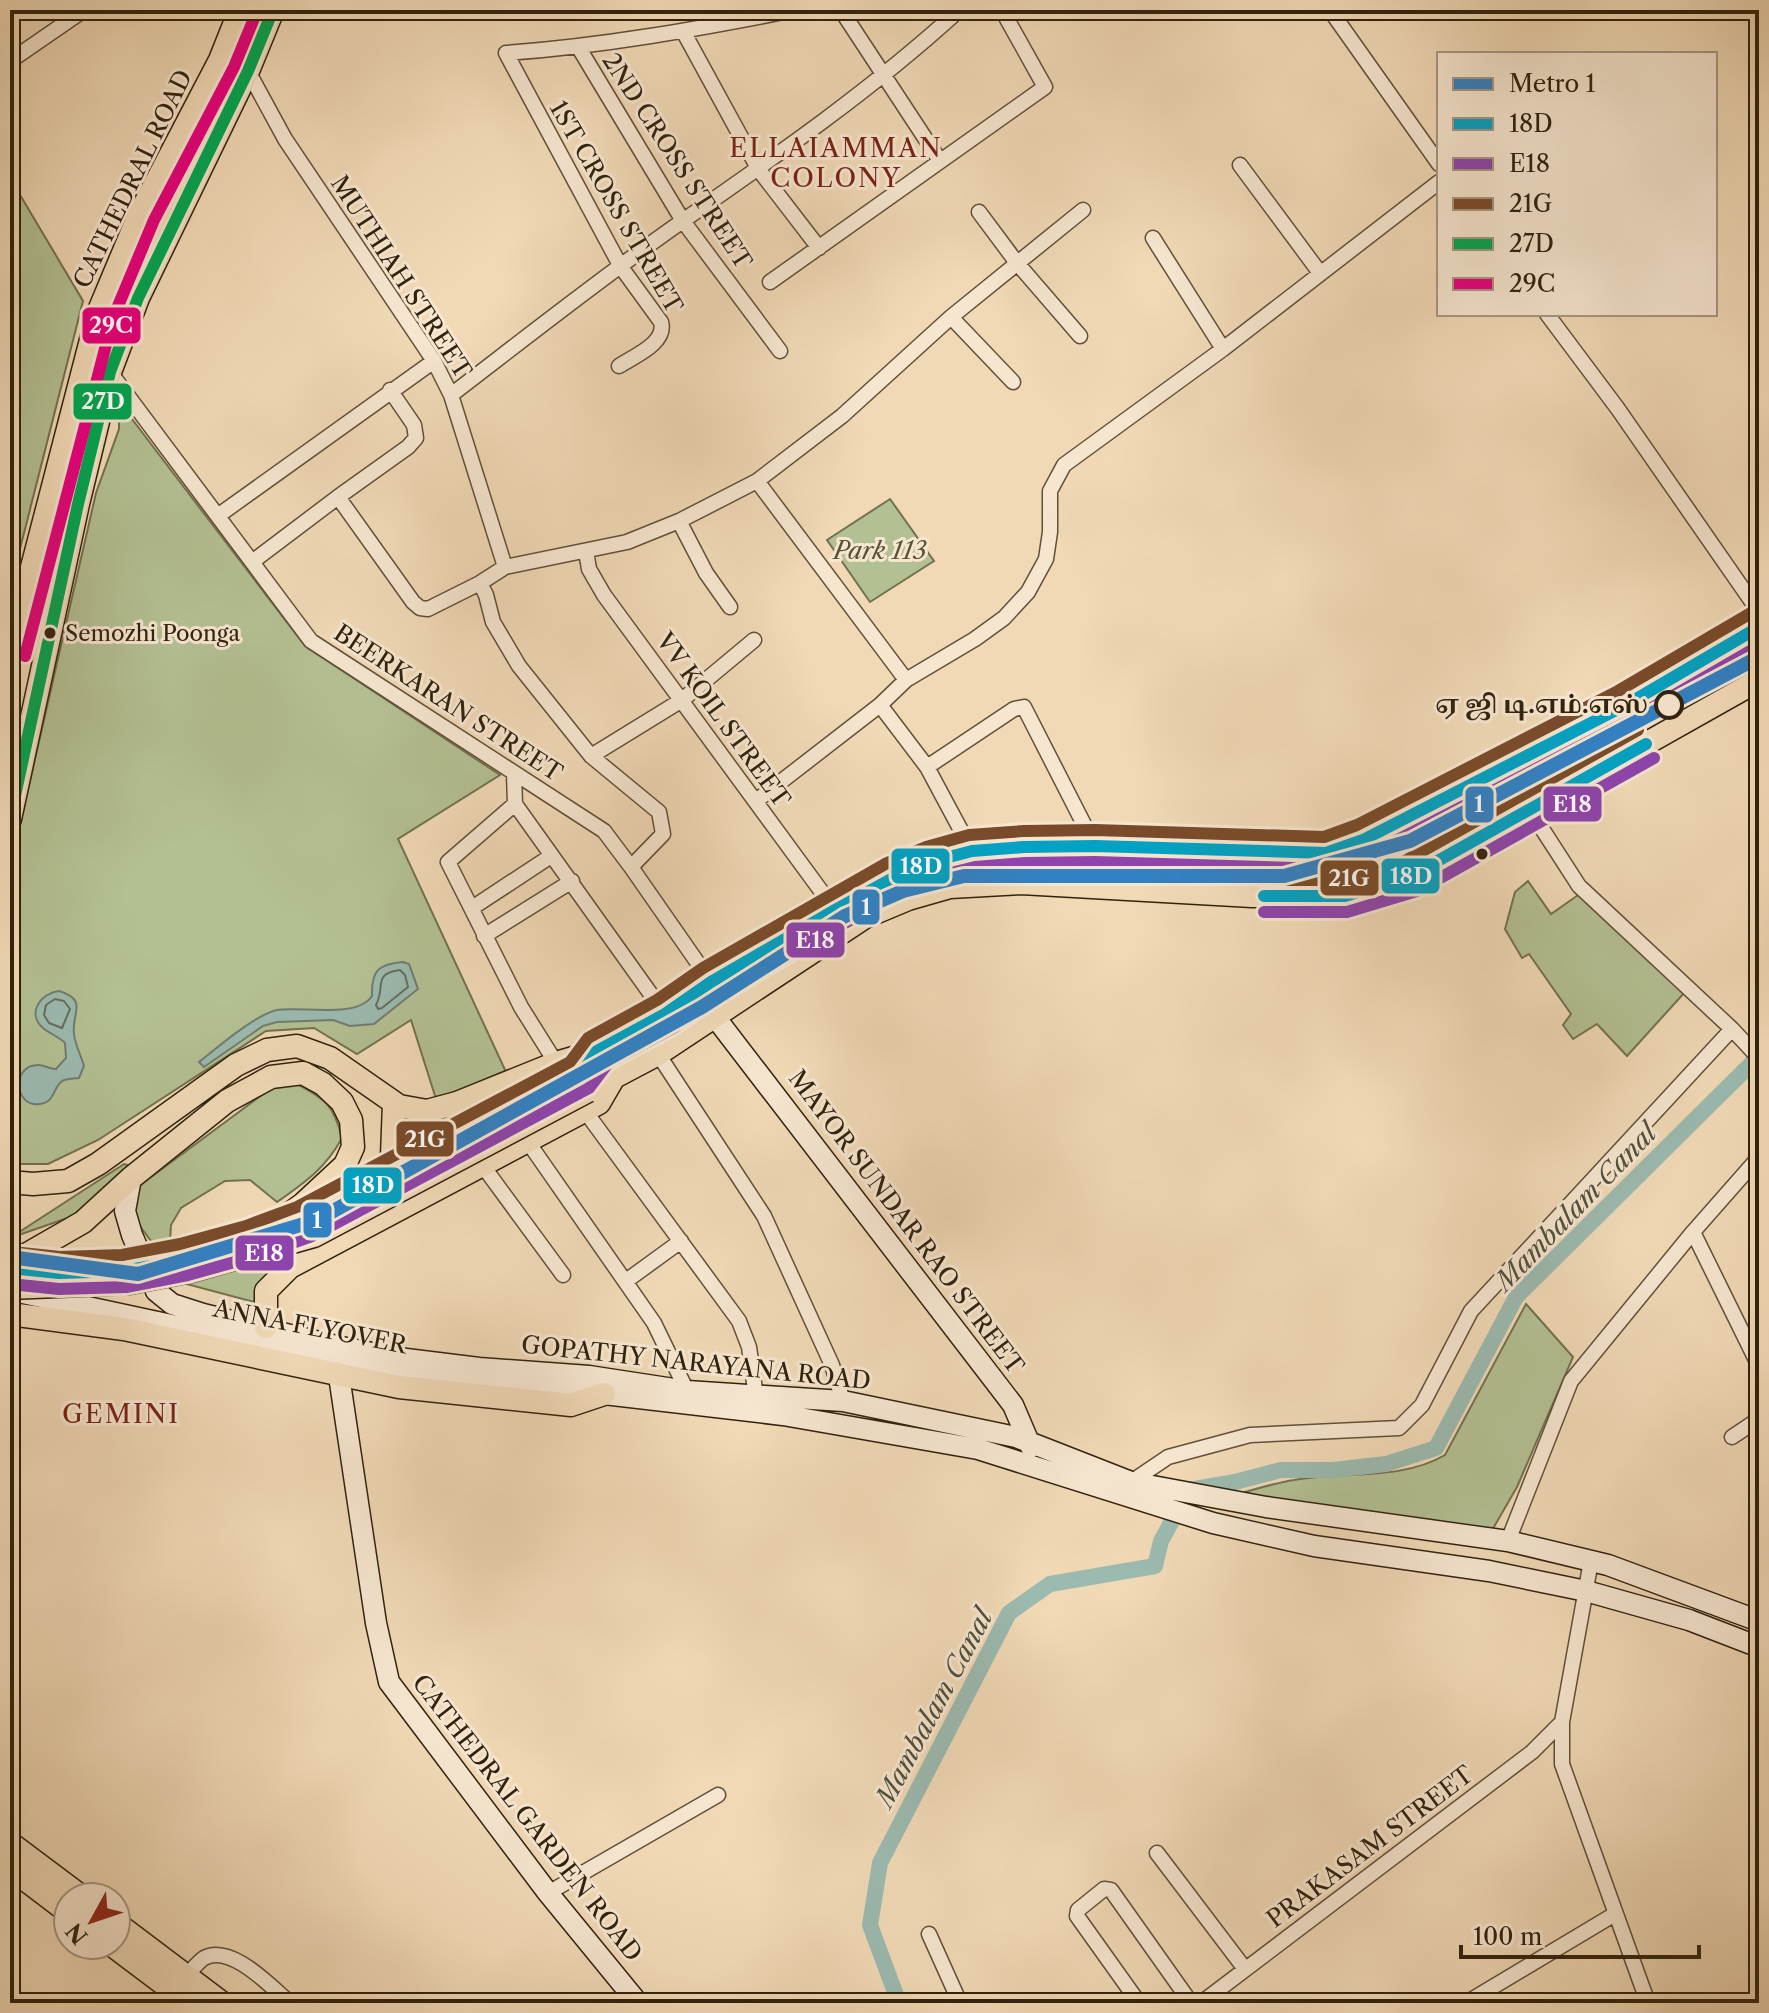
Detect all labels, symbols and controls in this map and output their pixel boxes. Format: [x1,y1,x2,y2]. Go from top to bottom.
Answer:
street label: 2ND CROSS STREET [597,47,758,274]
legend [1437,52,1717,316]
street label: CATHEDRAL ROAD [67,65,198,293]
text: Metro 1 [1509,69,1596,98]
street label: 1ST CROSS STREET [544,96,689,318]
text: 18D [1509,109,1553,138]
district label: ELLAIAMMAN COLONY [729,132,943,194]
text: E18 [1509,149,1550,178]
street label: MUTHIAH STREET [325,170,478,384]
text: 21G [1509,189,1552,218]
text: 27D [1509,229,1554,258]
text: 29C [1509,269,1555,298]
line badge: 29C [81,306,142,345]
text: 29C [89,312,133,339]
line badge: 27D [72,382,133,421]
text: 27D [81,388,125,415]
park label: Park 113 [831,536,927,565]
street label: BEERKARAN STREET [329,618,568,787]
place label: Semozhi Poonga [65,620,240,647]
marker: Semozhi Poonga [42,625,58,641]
street label: VV KOIL STREET [650,626,796,813]
place label: ஏ ஜி டி.எம்.எஸ் [1435,690,1648,721]
marker: ஏ ஜி டி.எம்.எஸ் [1655,691,1683,719]
line badge: 1 [1464,785,1495,824]
line badge: E18 [1542,785,1603,823]
text: 1 [1474,791,1484,818]
text: E18 [1552,791,1592,818]
unlabelled marker [1474,846,1490,862]
line badge: 18D [890,847,951,885]
text: 18D [900,853,942,880]
line badge: 18D [1380,857,1441,895]
line badge: 21G [1319,859,1380,897]
text: 18D [1390,863,1432,890]
text: 21G [1328,865,1370,892]
line badge: 1 [851,888,881,926]
text: 1 [861,894,871,921]
line badge: E18 [785,921,846,959]
text: E18 [795,927,835,954]
street label: MAYOR SUNDAR RAO STREET [783,1064,1030,1379]
water label: Mambalam Canal [1486,1115,1666,1299]
line badge: 21G [395,1120,455,1158]
text: 21G [404,1126,446,1153]
line badge: 18D [342,1166,403,1205]
text: 18D [352,1172,394,1199]
line badge: 1 [302,1201,333,1239]
text: 1 [312,1207,322,1234]
line badge: E18 [234,1234,295,1272]
text: E18 [244,1240,284,1267]
street label: ANNA FLYOVER [210,1293,411,1360]
street label: GOPATHY NARAYANA ROAD [520,1330,872,1395]
district label: GEMINI [62,1398,180,1430]
water label: Mambalam Canal [867,1601,1001,1815]
street label: CATHEDRAL GARDEN ROAD [407,1669,648,1967]
street label: PRAKASAM STREET [1261,1760,1479,1934]
north arrow [52,1881,132,1961]
scale bar [1461,1909,1699,1959]
text: N [61,1918,94,1950]
text: 100 m [1473,1922,1542,1951]

